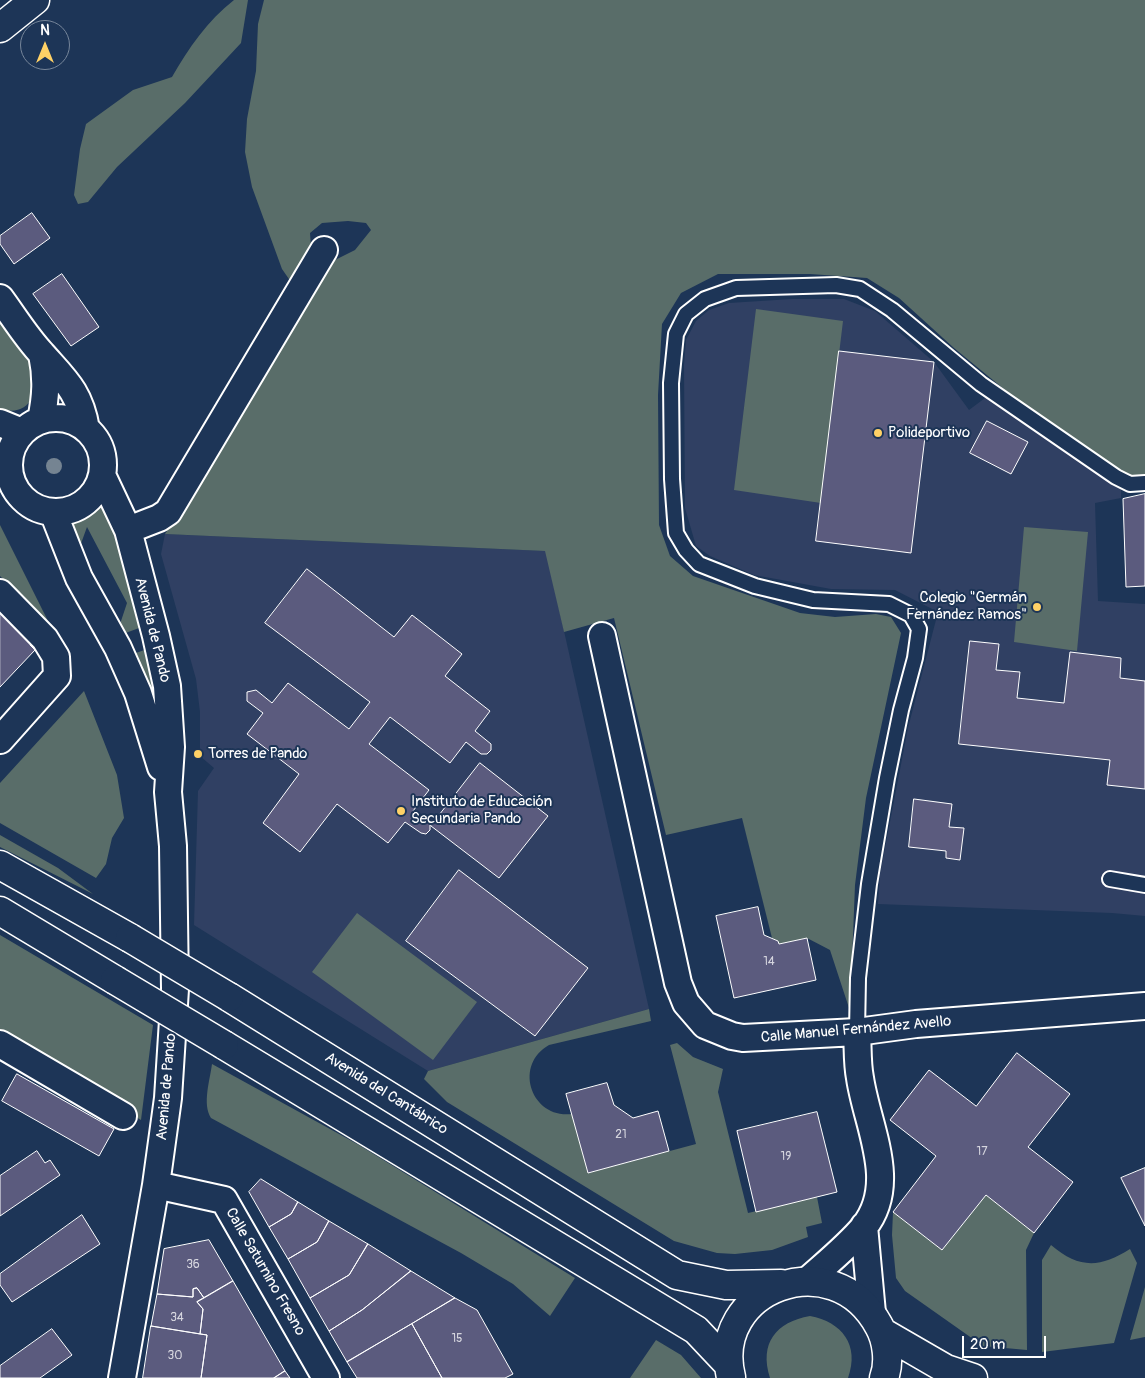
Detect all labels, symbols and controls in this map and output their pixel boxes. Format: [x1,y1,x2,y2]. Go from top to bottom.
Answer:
north arrow [20,20,70,70]
text: N [40,22,50,39]
place label: Polideportivo [888,424,970,442]
marker: Polideportivo [872,427,884,439]
street label: Avenida de Pando [130,576,174,684]
place label: Colegio "Germán Fernández Ramos" [906,589,1027,624]
marker: Colegio "Germán Fernández Ramos" [1031,601,1043,613]
place label: Torres de Pando [208,745,307,763]
marker: Torres de Pando [192,748,204,760]
place label: Instituto de Educación Secundaria Pando [411,793,552,828]
marker: Instituto de Educación Secundaria Pando [395,805,407,817]
house number: 14 [763,955,775,969]
street label: Calle Manuel Fernández Avello [760,1013,952,1047]
street label: Avenida de Pando [153,1033,181,1141]
street label: Avenida del Cantábrico [321,1049,451,1139]
house number: 21 [615,1128,627,1142]
house number: 17 [976,1145,988,1159]
house number: 19 [781,1150,791,1164]
street label: Calle Saturnino Fresno [221,1205,309,1339]
house number: 36 [186,1258,200,1272]
house number: 34 [170,1311,184,1325]
scale bar [965,1326,1049,1358]
house number: 15 [451,1332,463,1346]
text: 20 m [970,1335,1005,1354]
house number: 30 [168,1349,182,1363]

